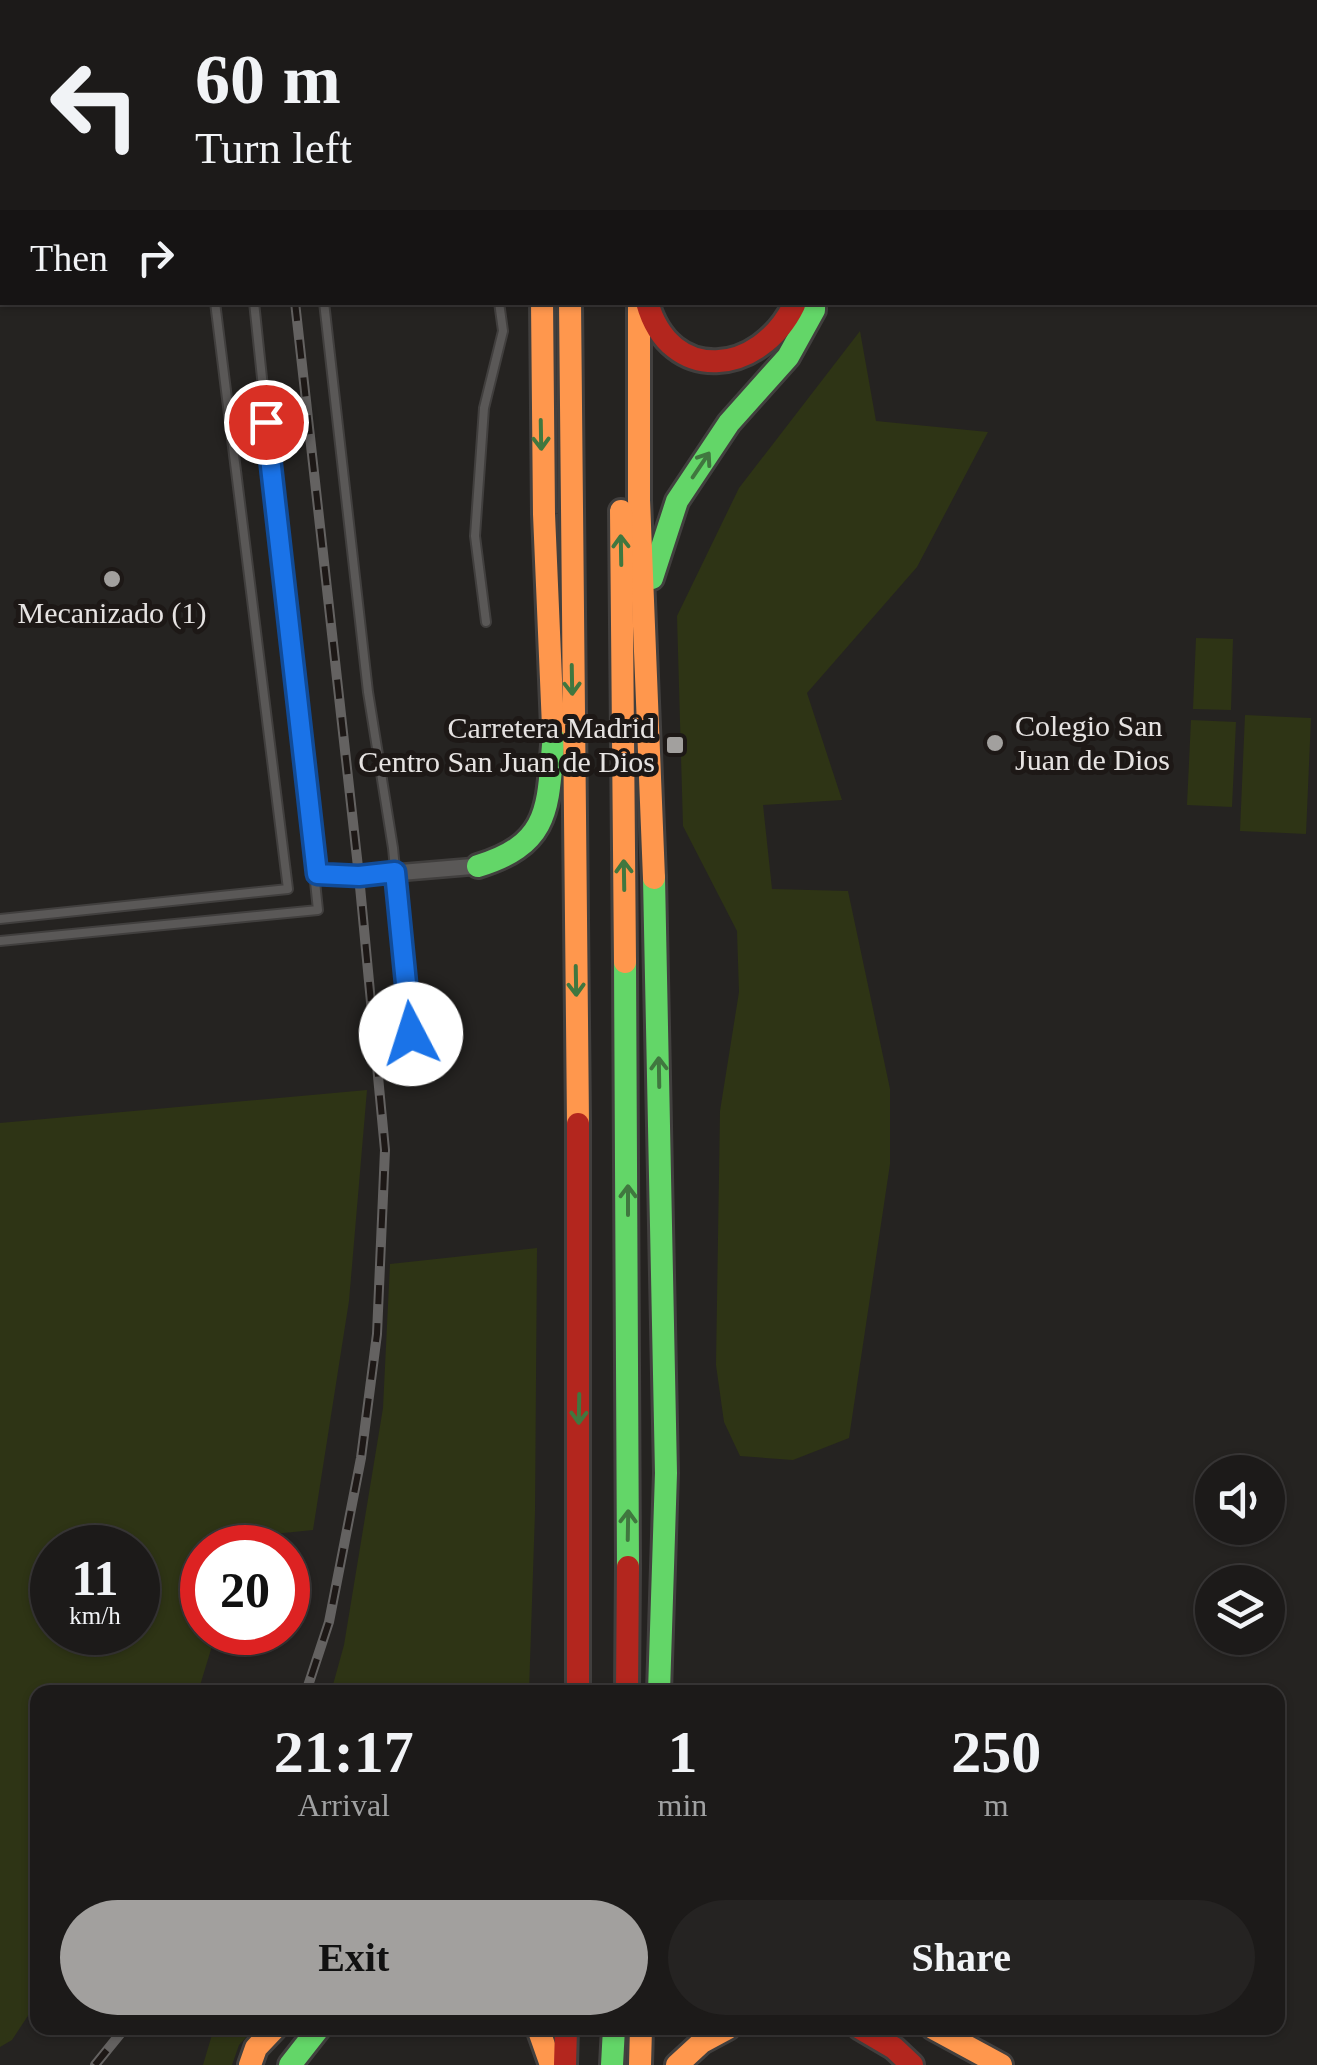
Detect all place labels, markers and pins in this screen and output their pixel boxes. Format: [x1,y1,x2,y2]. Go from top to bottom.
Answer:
pin [224,380,309,465]
marker: Mecanizado (1) [101,568,123,590]
place label: Mecanizado (1) [17,596,207,630]
place label: Colegio San Juan de Dios [1015,709,1170,776]
place label: Carretera Madrid Centro San Juan de Dios [358,711,655,778]
marker: Colegio San Juan de Dios [984,732,1006,754]
marker: Carretera Madrid Centro San Juan de Dios [664,734,686,756]

